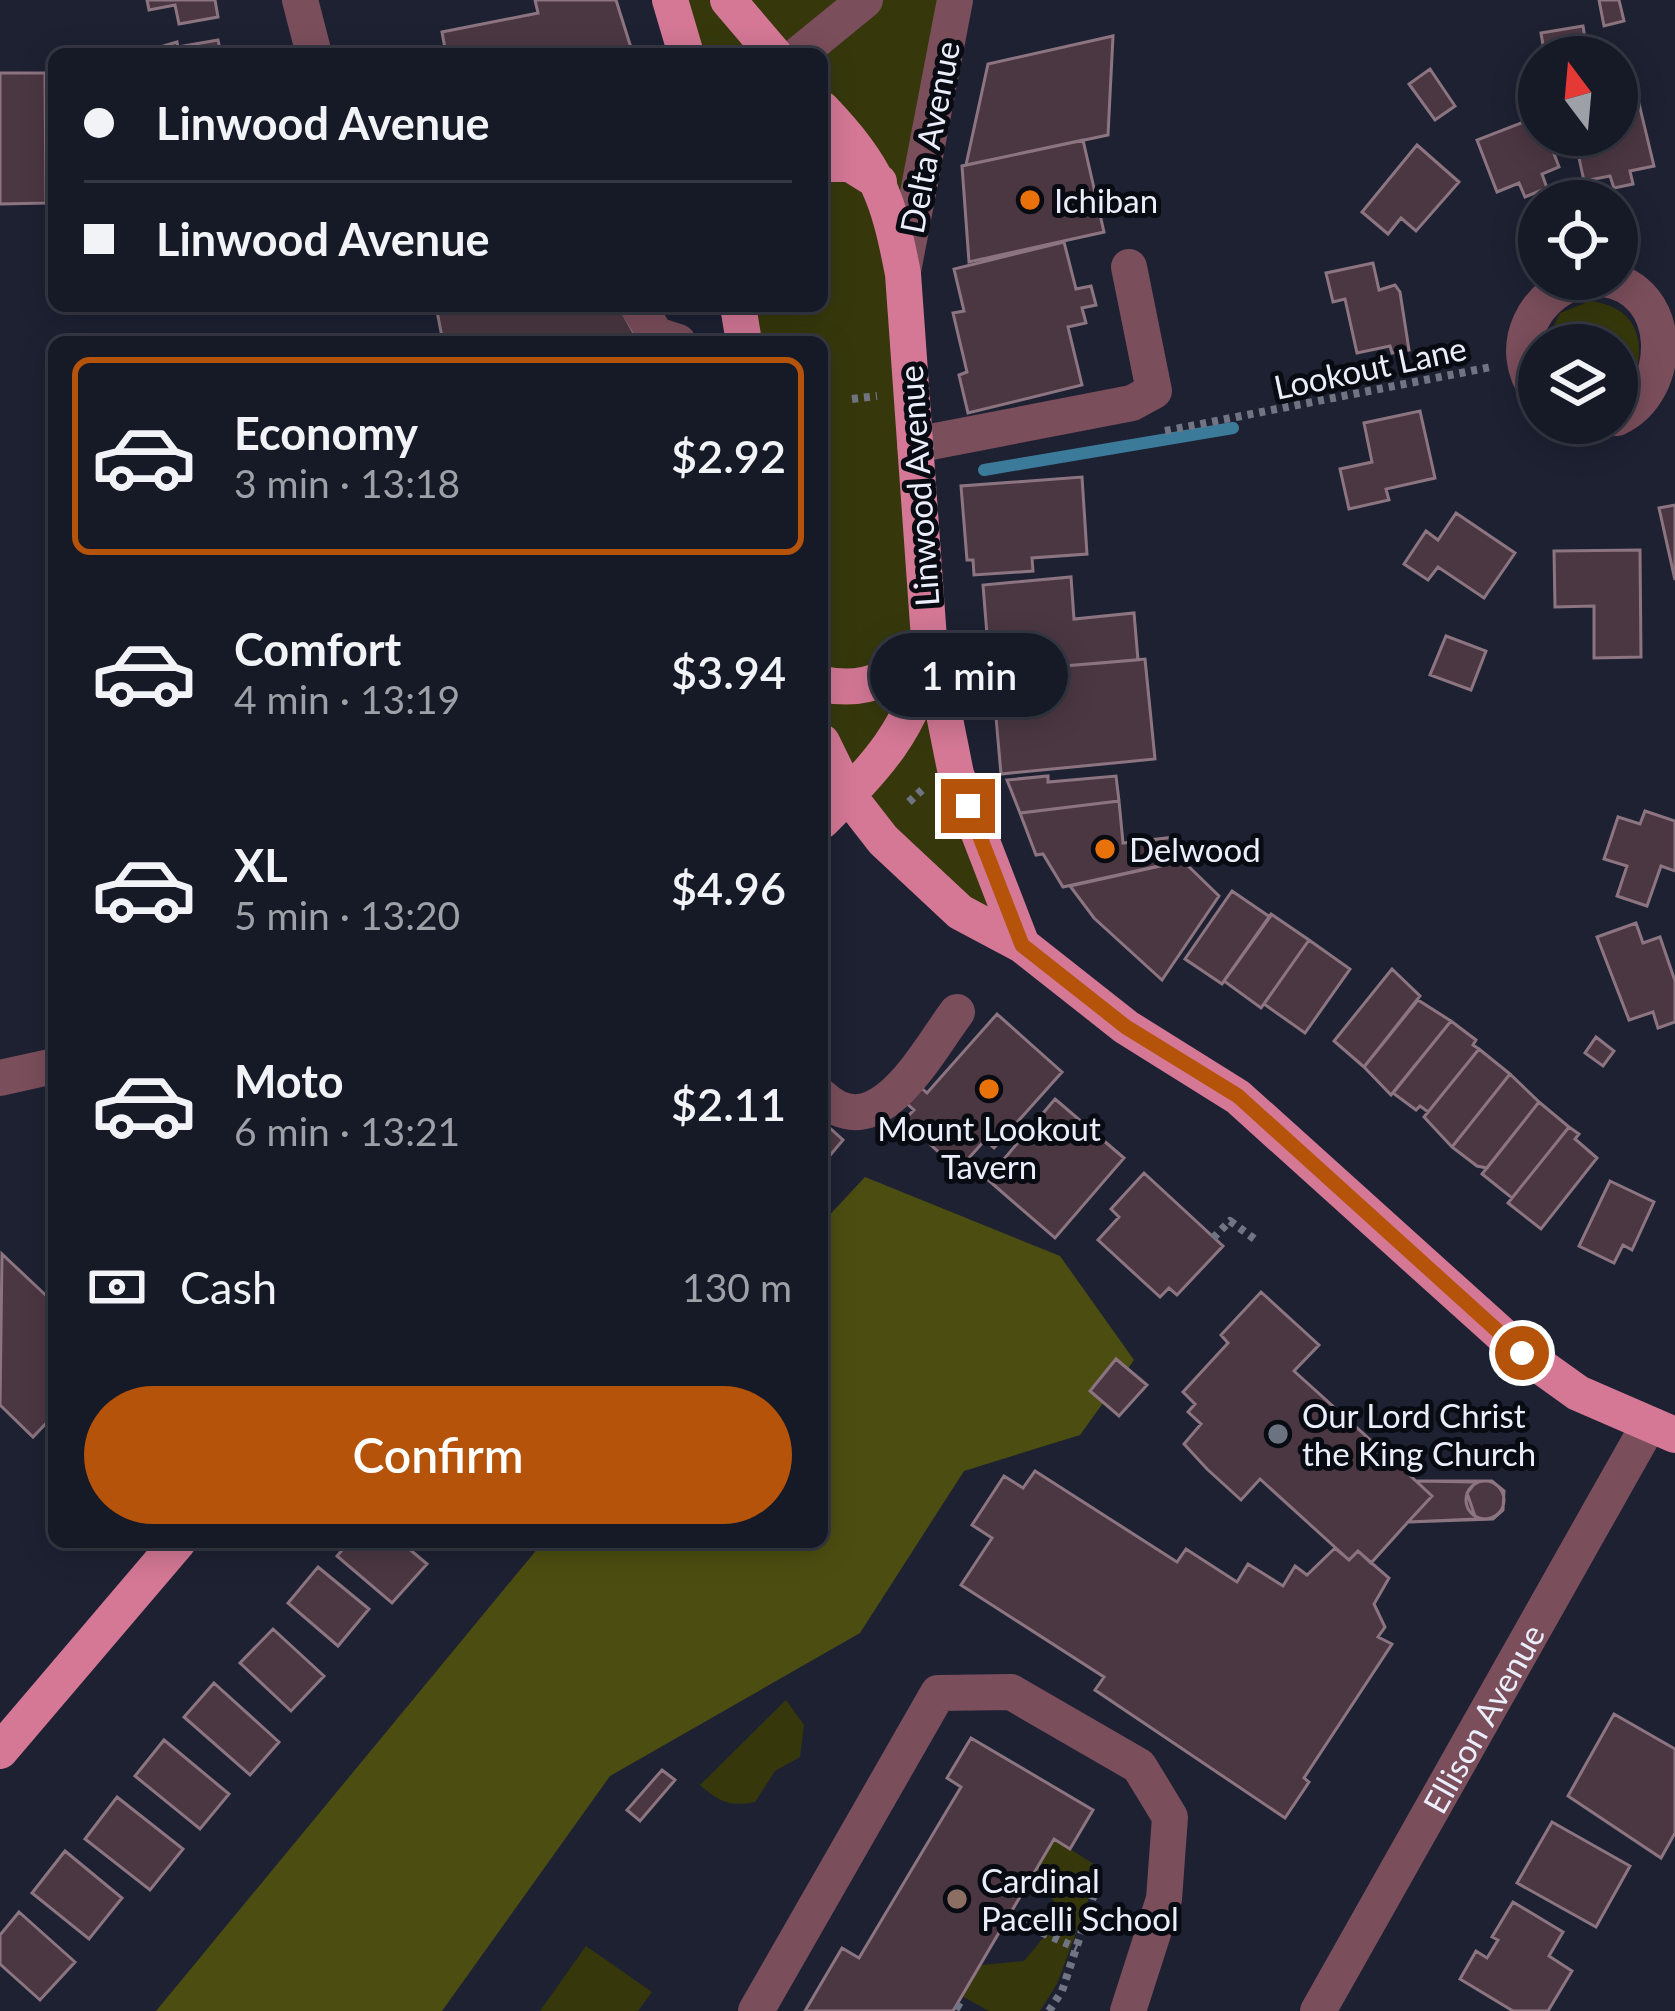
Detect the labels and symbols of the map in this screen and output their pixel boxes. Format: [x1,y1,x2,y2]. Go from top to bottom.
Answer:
north arrow [1518,36,1638,156]
street label: Delta Avenue [891,38,967,236]
place label: Ichiban [1054,180,1158,220]
marker: Ichiban [1017,187,1043,213]
street label: Lookout Lane [1270,327,1470,407]
street label: Linwood Avenue [890,364,946,608]
callout: 1 min [869,632,1067,716]
route end [941,779,995,833]
place label: Delwood [1129,829,1261,869]
marker: Delwood [1092,836,1118,862]
marker: Mount Lookout Tavern [976,1076,1002,1102]
place label: Mount Lookout Tavern [877,1108,1101,1186]
route start [1495,1326,1549,1380]
place label: Our Lord Christ the King Church [1302,1395,1536,1473]
marker: Our Lord Christ the King Church [1265,1421,1291,1447]
street label: Ellison Avenue [1414,1617,1552,1820]
place label: Cardinal Pacelli School [981,1860,1179,1938]
marker: Cardinal Pacelli School [944,1886,970,1912]

